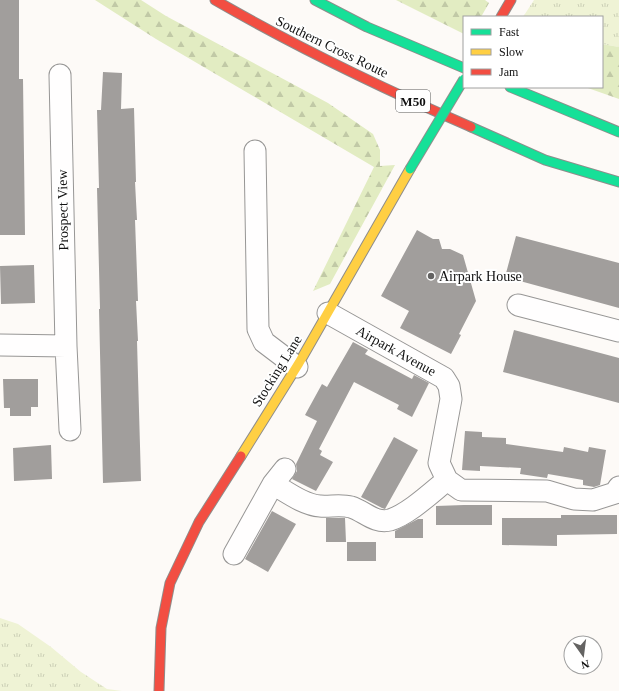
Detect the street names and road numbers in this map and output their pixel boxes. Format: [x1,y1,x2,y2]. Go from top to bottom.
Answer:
street label: Southern Cross Route [273,13,391,81]
road number: M50 [396,90,430,112]
street label: Prospect View [55,169,71,251]
street label: Airpark Avenue [354,323,438,379]
street label: Stocking Lane [249,333,305,409]

